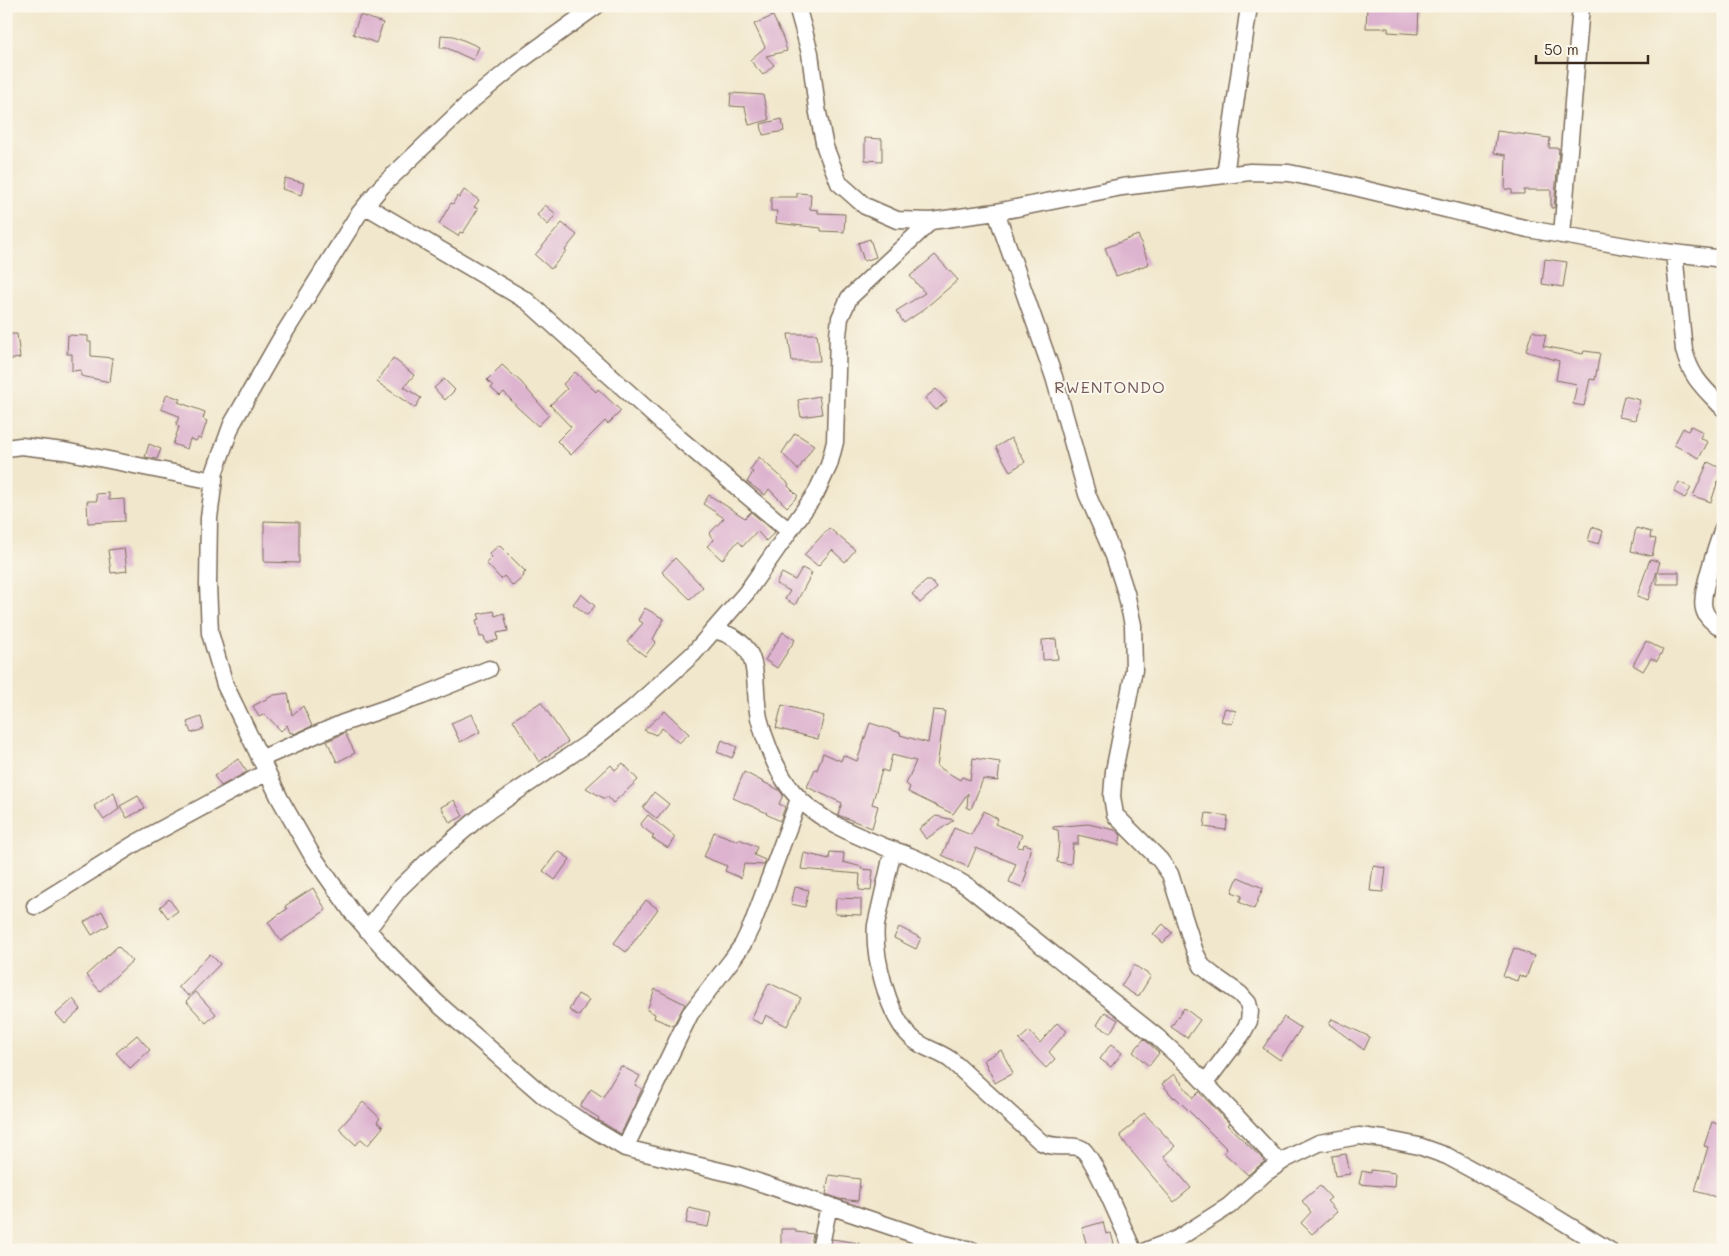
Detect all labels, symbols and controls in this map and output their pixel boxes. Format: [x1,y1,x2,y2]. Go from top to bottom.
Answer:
scale bar [1536,32,1649,64]
text: 50 m [1544,39,1579,59]
district label: RWENTONDO [1054,376,1166,397]

